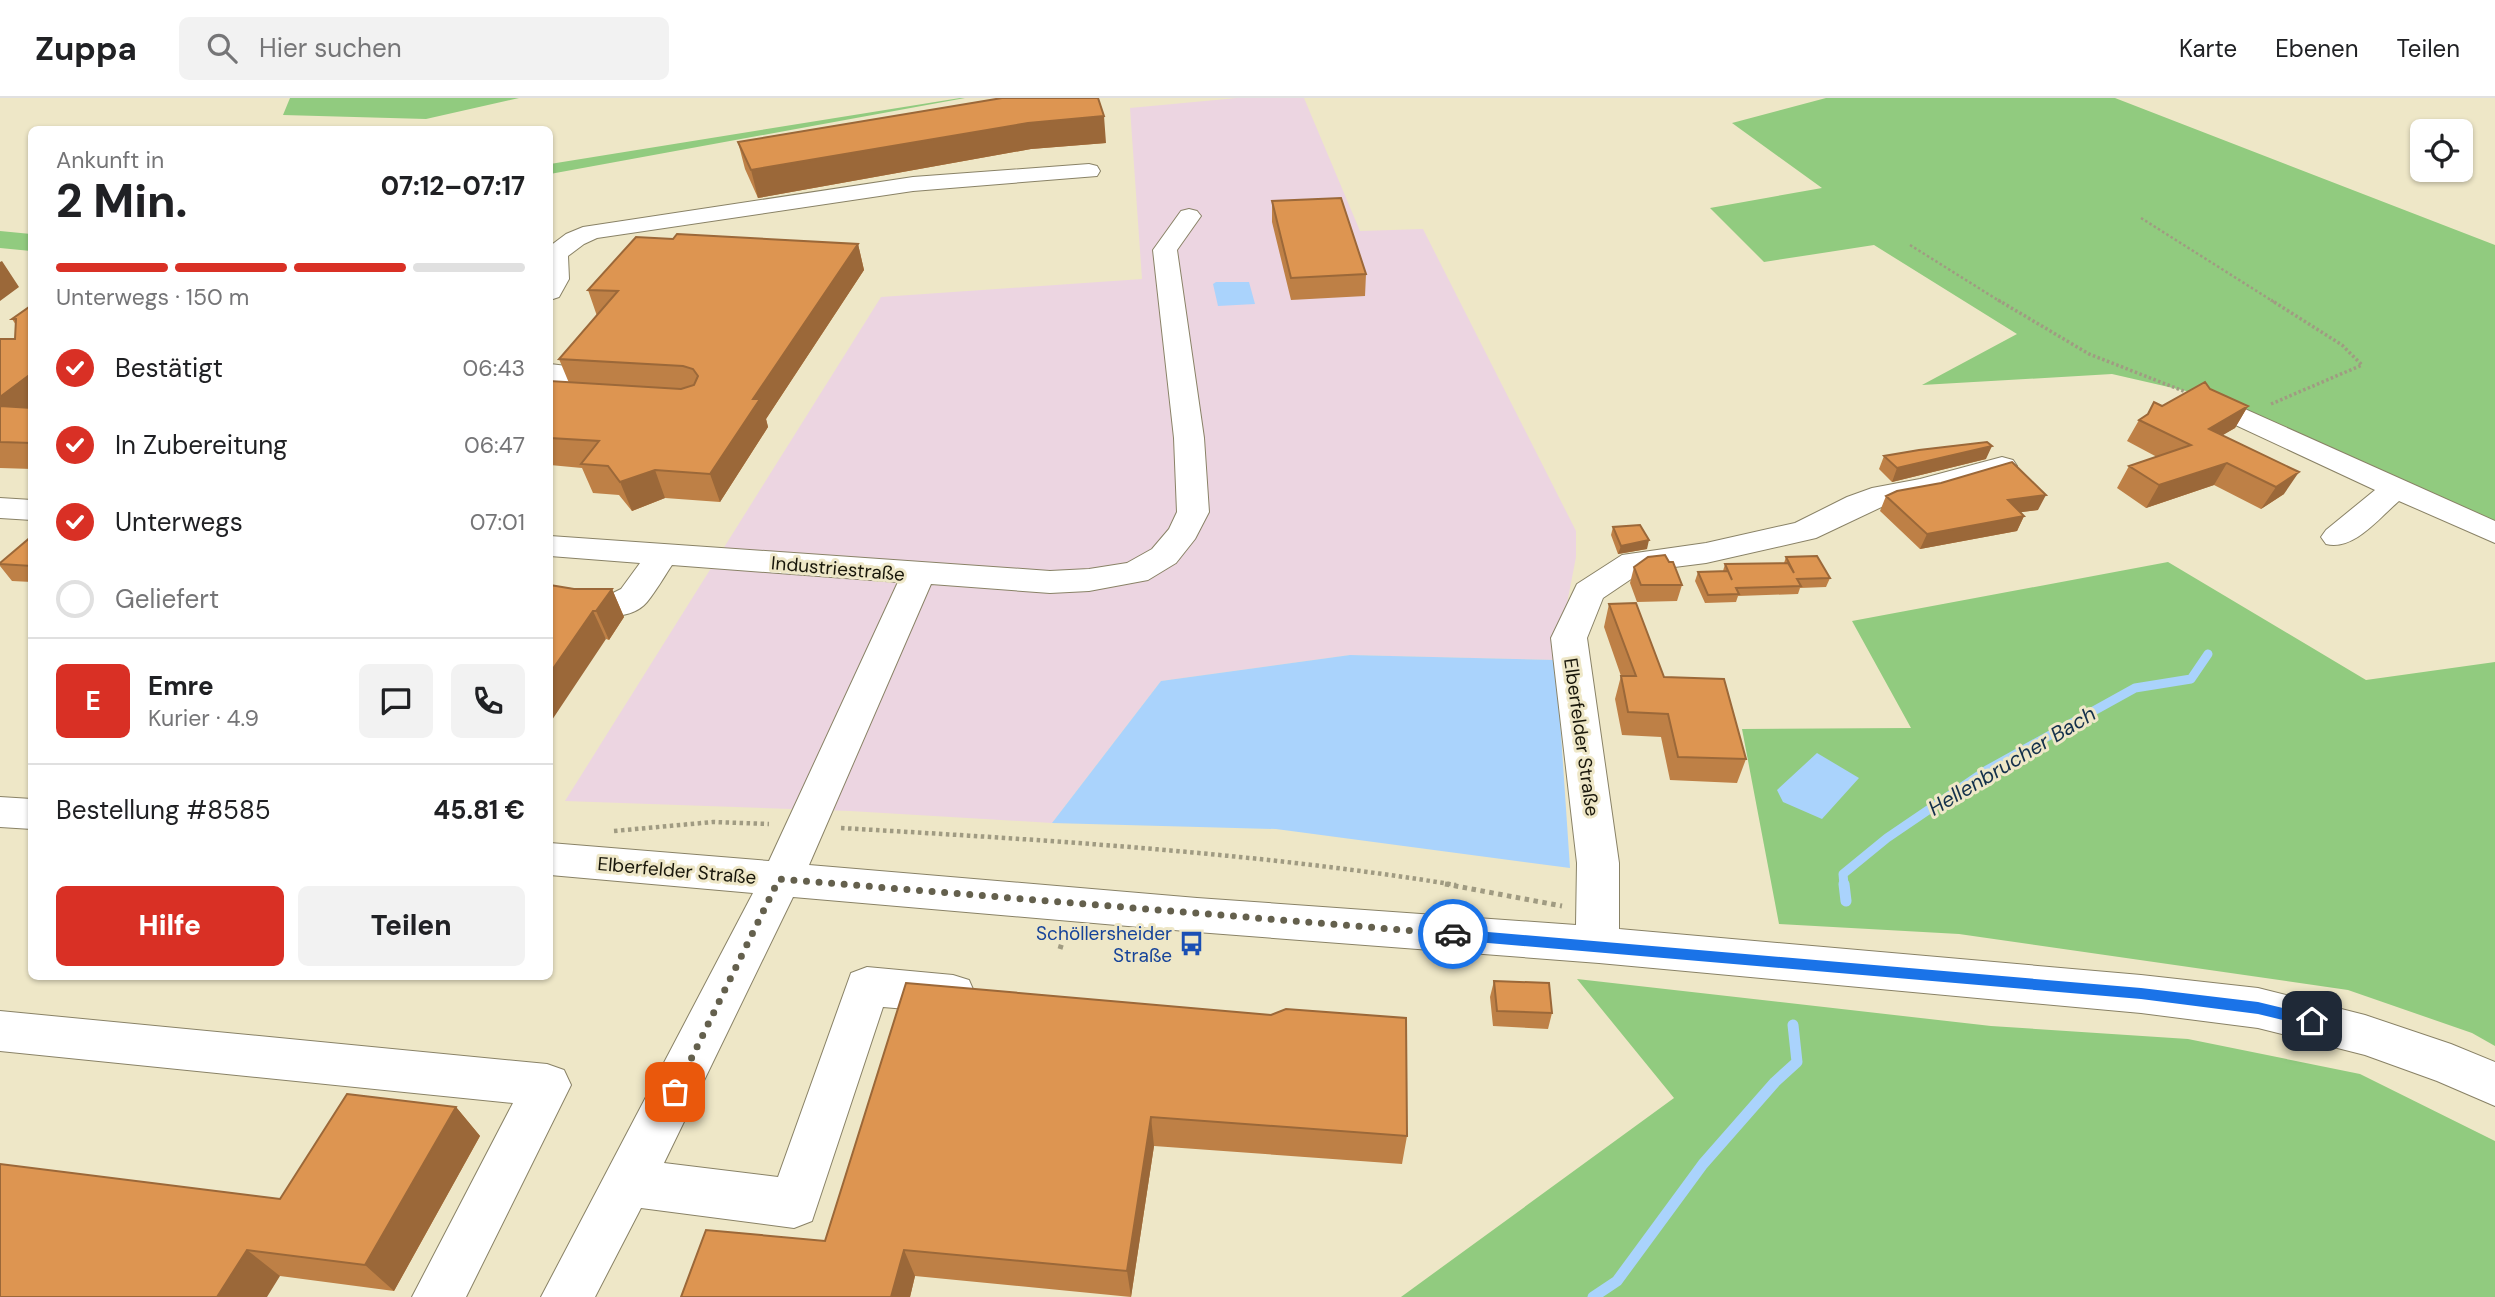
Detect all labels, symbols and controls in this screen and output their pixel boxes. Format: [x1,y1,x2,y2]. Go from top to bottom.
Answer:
search box [179,17,669,80]
text: Zuppa [35,27,137,70]
icon: search [203,29,241,67]
text: Hier suchen [259,31,402,65]
text: Karte [2179,33,2237,64]
text: Ebenen [2275,33,2359,64]
text: Teilen [2397,33,2460,64]
map controls [2410,119,2473,182]
button: locate [2410,119,2473,182]
text: Ankunft in [56,145,164,175]
text: 07:12–07:17 [381,169,525,203]
text: 2 Min. [56,171,187,231]
text: Unterwegs · 150 m [56,282,249,312]
icon: check [56,349,94,387]
text: Bestätigt [115,351,223,385]
text: 06:43 [463,353,525,383]
icon: check [56,426,94,464]
text: In Zubereitung [115,428,288,462]
text: 06:47 [464,430,525,460]
icon: check [56,503,94,541]
text: Unterwegs [115,505,243,539]
text: 07:01 [470,507,525,537]
street label: Industriestraße [770,550,906,587]
text: Geliefert [115,582,219,616]
street label: Elberfelder Straße [1558,656,1605,818]
button: chat [359,664,433,738]
button: phone [451,664,525,738]
text: Emre [148,669,214,703]
text: E [85,684,101,718]
water label: Hellenbrucher Bach [1923,700,2101,822]
text: Kurier · 4.9 [148,703,259,733]
text: Bestellung #8585 [56,793,271,827]
text: 45.81 € [433,793,525,827]
street label: Elberfelder Straße [596,851,758,890]
button: Hilfe [56,886,284,966]
button: Teilen [298,886,525,966]
courier [1418,899,1488,969]
icon: car [1434,915,1472,953]
place label: Schöllersheider Straße [1036,921,1172,968]
bus stop icon: Schöllersheider Straße [1178,930,1206,958]
pin [2282,991,2342,1051]
icon: home [2293,1002,2331,1040]
pin [645,1062,705,1122]
icon: bag [656,1073,694,1111]

